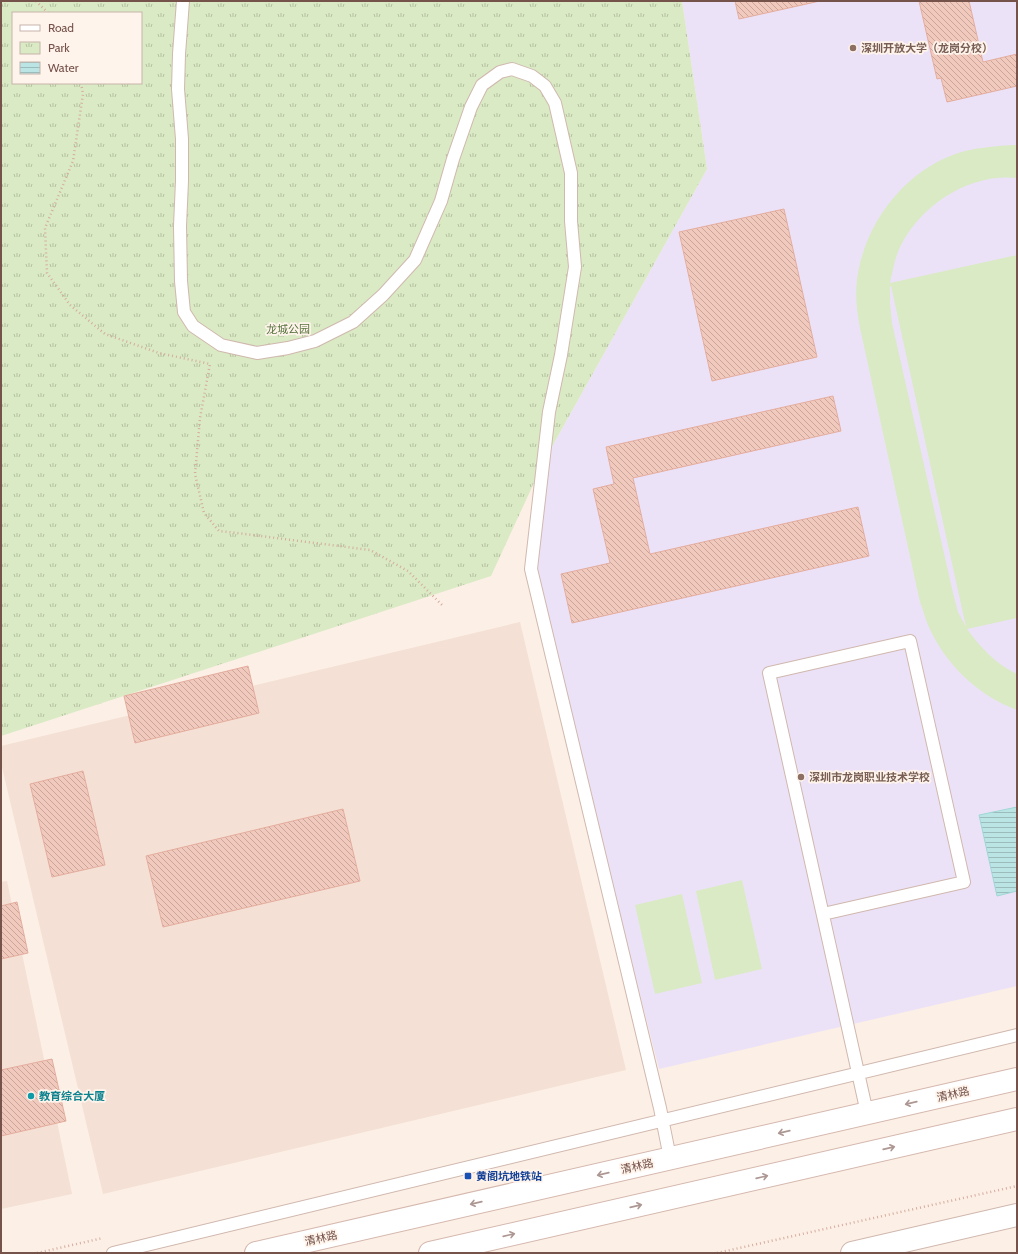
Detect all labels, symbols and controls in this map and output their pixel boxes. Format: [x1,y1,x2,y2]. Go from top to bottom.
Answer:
legend [12,12,142,84]
text: Road [48,20,74,35]
text: Park [48,40,70,55]
place label: 深圳开放大学（龙岗分校） [861,41,993,55]
marker: 深圳开放大学（龙岗分校） [848,43,858,53]
text: Water [48,60,79,75]
park label: 龙城公园 [266,322,310,336]
place label: 深圳市龙岗职业技术学校 [809,770,930,784]
marker: 深圳市龙岗职业技术学校 [796,772,806,782]
street label: 清林路 [935,1083,971,1105]
place label: 教育综合大厦 [39,1089,105,1103]
marker: 教育综合大厦 [26,1091,36,1101]
one-way arrow [905,1100,918,1108]
one-way arrow [778,1129,791,1137]
one-way arrow [882,1144,895,1151]
street label: 清林路 [619,1155,655,1177]
place label: 黄阁坑地铁站 [476,1169,542,1183]
one-way arrow [597,1170,610,1178]
marker: 黄阁坑地铁站 [463,1171,473,1181]
one-way arrow [755,1173,768,1180]
one-way arrow [470,1199,483,1207]
one-way arrow [629,1202,642,1209]
street label: 清林路 [303,1227,339,1249]
one-way arrow [502,1230,515,1238]

